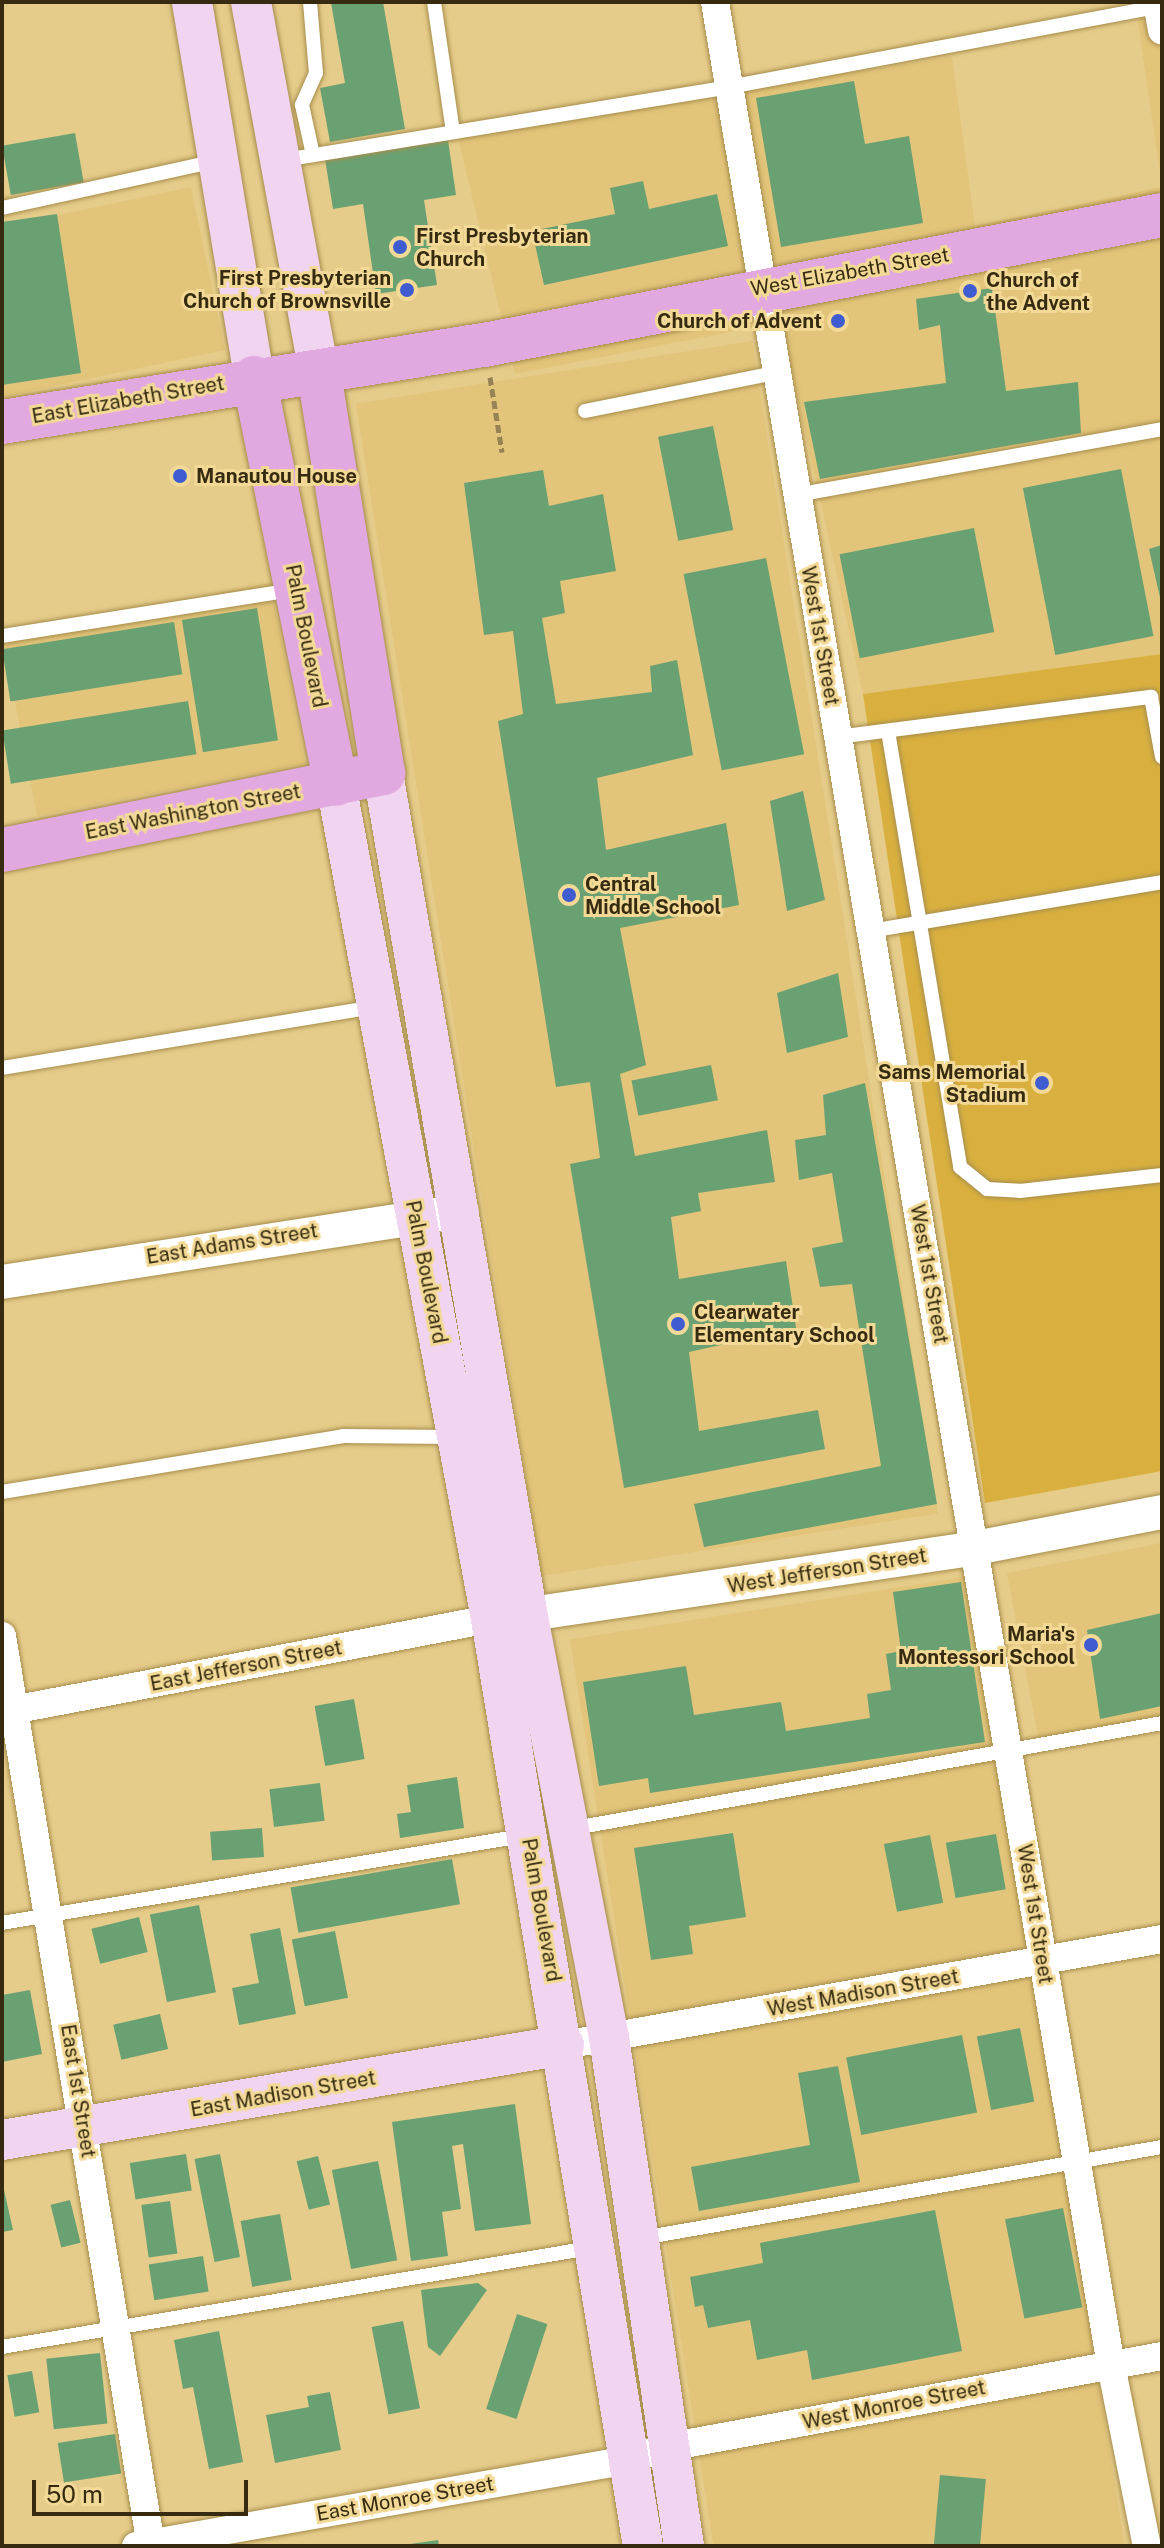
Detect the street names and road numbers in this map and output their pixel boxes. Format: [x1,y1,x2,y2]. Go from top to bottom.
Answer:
street label: West Elizabeth Street [749,243,951,301]
street label: East Elizabeth Street [30,371,226,429]
street label: Palm Boulevard [280,562,332,710]
street label: West 1st Street [796,564,844,708]
street label: East Washington Street [83,779,303,845]
street label: Palm Boulevard [400,1198,452,1346]
street label: West 1st Street [905,1202,953,1346]
street label: East Adams Street [145,1219,319,1269]
street label: West Jefferson Street [726,1543,928,1599]
street label: East Jefferson Street [148,1636,344,1696]
street label: Palm Boulevard [517,1836,565,1984]
street label: West 1st Street [1012,1842,1058,1986]
street label: West Madison Street [765,1964,961,2022]
street label: East 1st Street [56,2023,100,2159]
street label: East Madison Street [188,2066,378,2122]
street label: West Monroe Street [800,2375,988,2435]
street label: East Monroe Street [314,2472,496,2526]

